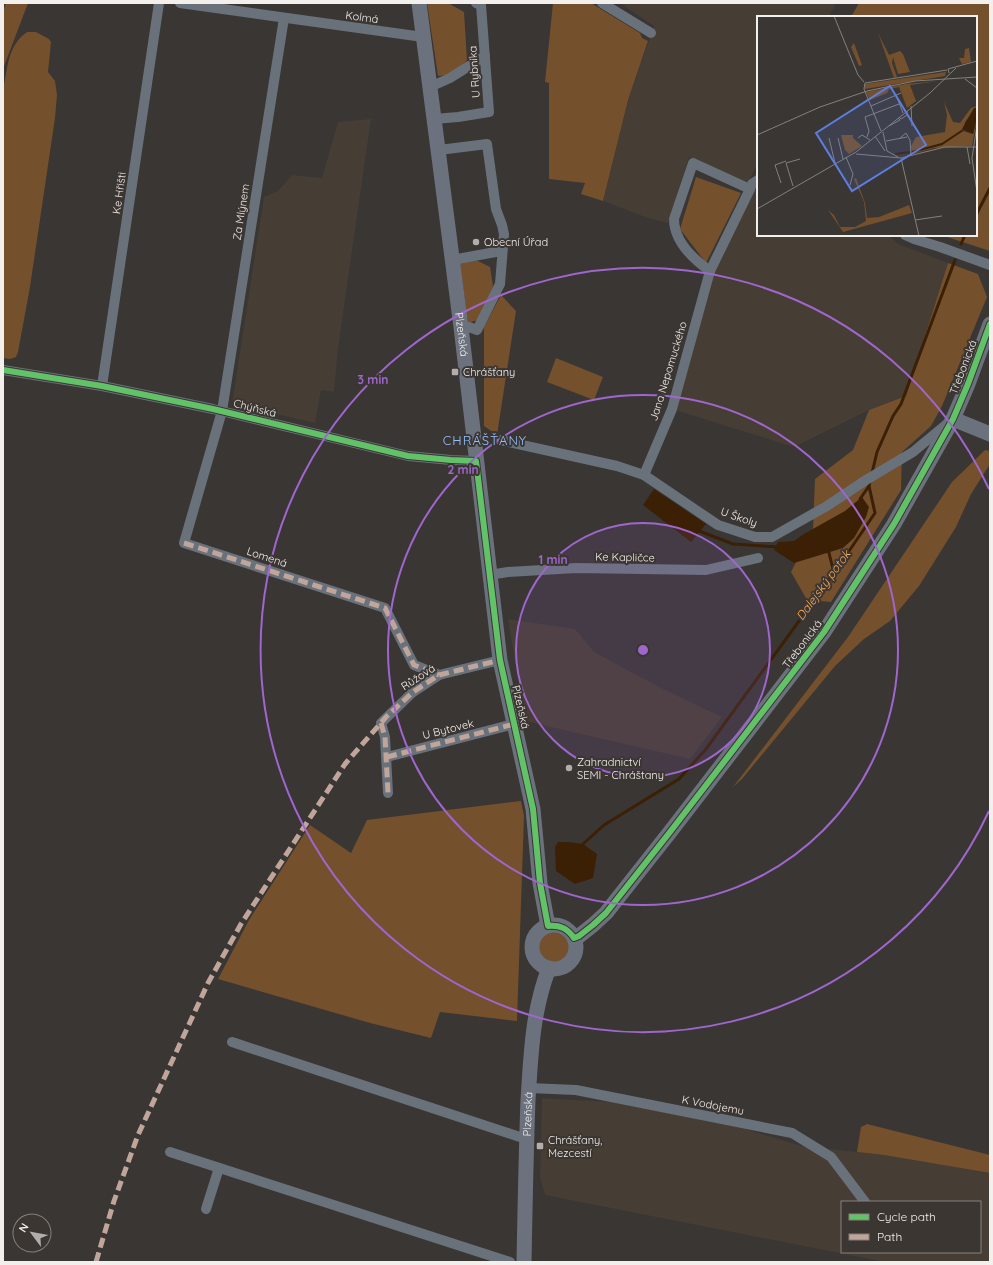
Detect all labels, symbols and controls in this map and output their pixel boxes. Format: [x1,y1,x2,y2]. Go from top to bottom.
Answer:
street label: Kolmá [345,8,379,26]
inset map [757,16,977,236]
street label: U Rybníka [465,45,483,99]
street label: Ke Hřišti [109,171,129,215]
street label: Za Mlýnem [230,183,252,241]
place label: Obecní Úřad [484,235,548,249]
marker: Obecní Úřad [471,237,481,247]
street label: Plzeňská [452,311,471,357]
street label: Jana Nepomuckého [646,319,690,422]
street label: Třebonická [946,338,980,396]
place label: Chrášťany [463,365,515,379]
marker: Chrášťany [450,367,460,377]
text: 3 min [358,372,388,387]
street label: Chýňská [232,396,278,420]
district label: CHRÁŠŤANY [443,432,527,448]
text: 2 min [447,462,479,477]
street label: U Školy [719,504,759,530]
street label: Lomená [245,544,289,570]
water label: Dalejský potok [793,546,854,623]
street label: Ke Kapličce [595,549,655,565]
text: 1 min [538,552,568,567]
street label: Třebonická [779,617,825,671]
centre of rings [636,643,650,657]
street label: Růžová [398,661,438,693]
street label: Plzeňská [509,684,533,730]
street label: U Bytovek [421,716,475,742]
place label: Zahradnictví SEMI - Chráštany [577,755,664,782]
marker: Zahradnictví SEMI - Chráštany [564,763,574,773]
street label: Plzeňská [520,1091,536,1137]
street label: K Vodojemu [681,1092,745,1118]
place label: Chrášťany, Mezcestí [548,1133,602,1160]
marker: Chrášťany, Mezcestí [535,1141,545,1151]
legend [841,1201,981,1253]
text: Cycle path [877,1209,936,1224]
north arrow [12,1213,52,1253]
text: N [15,1221,32,1235]
text: Path [877,1229,902,1244]

